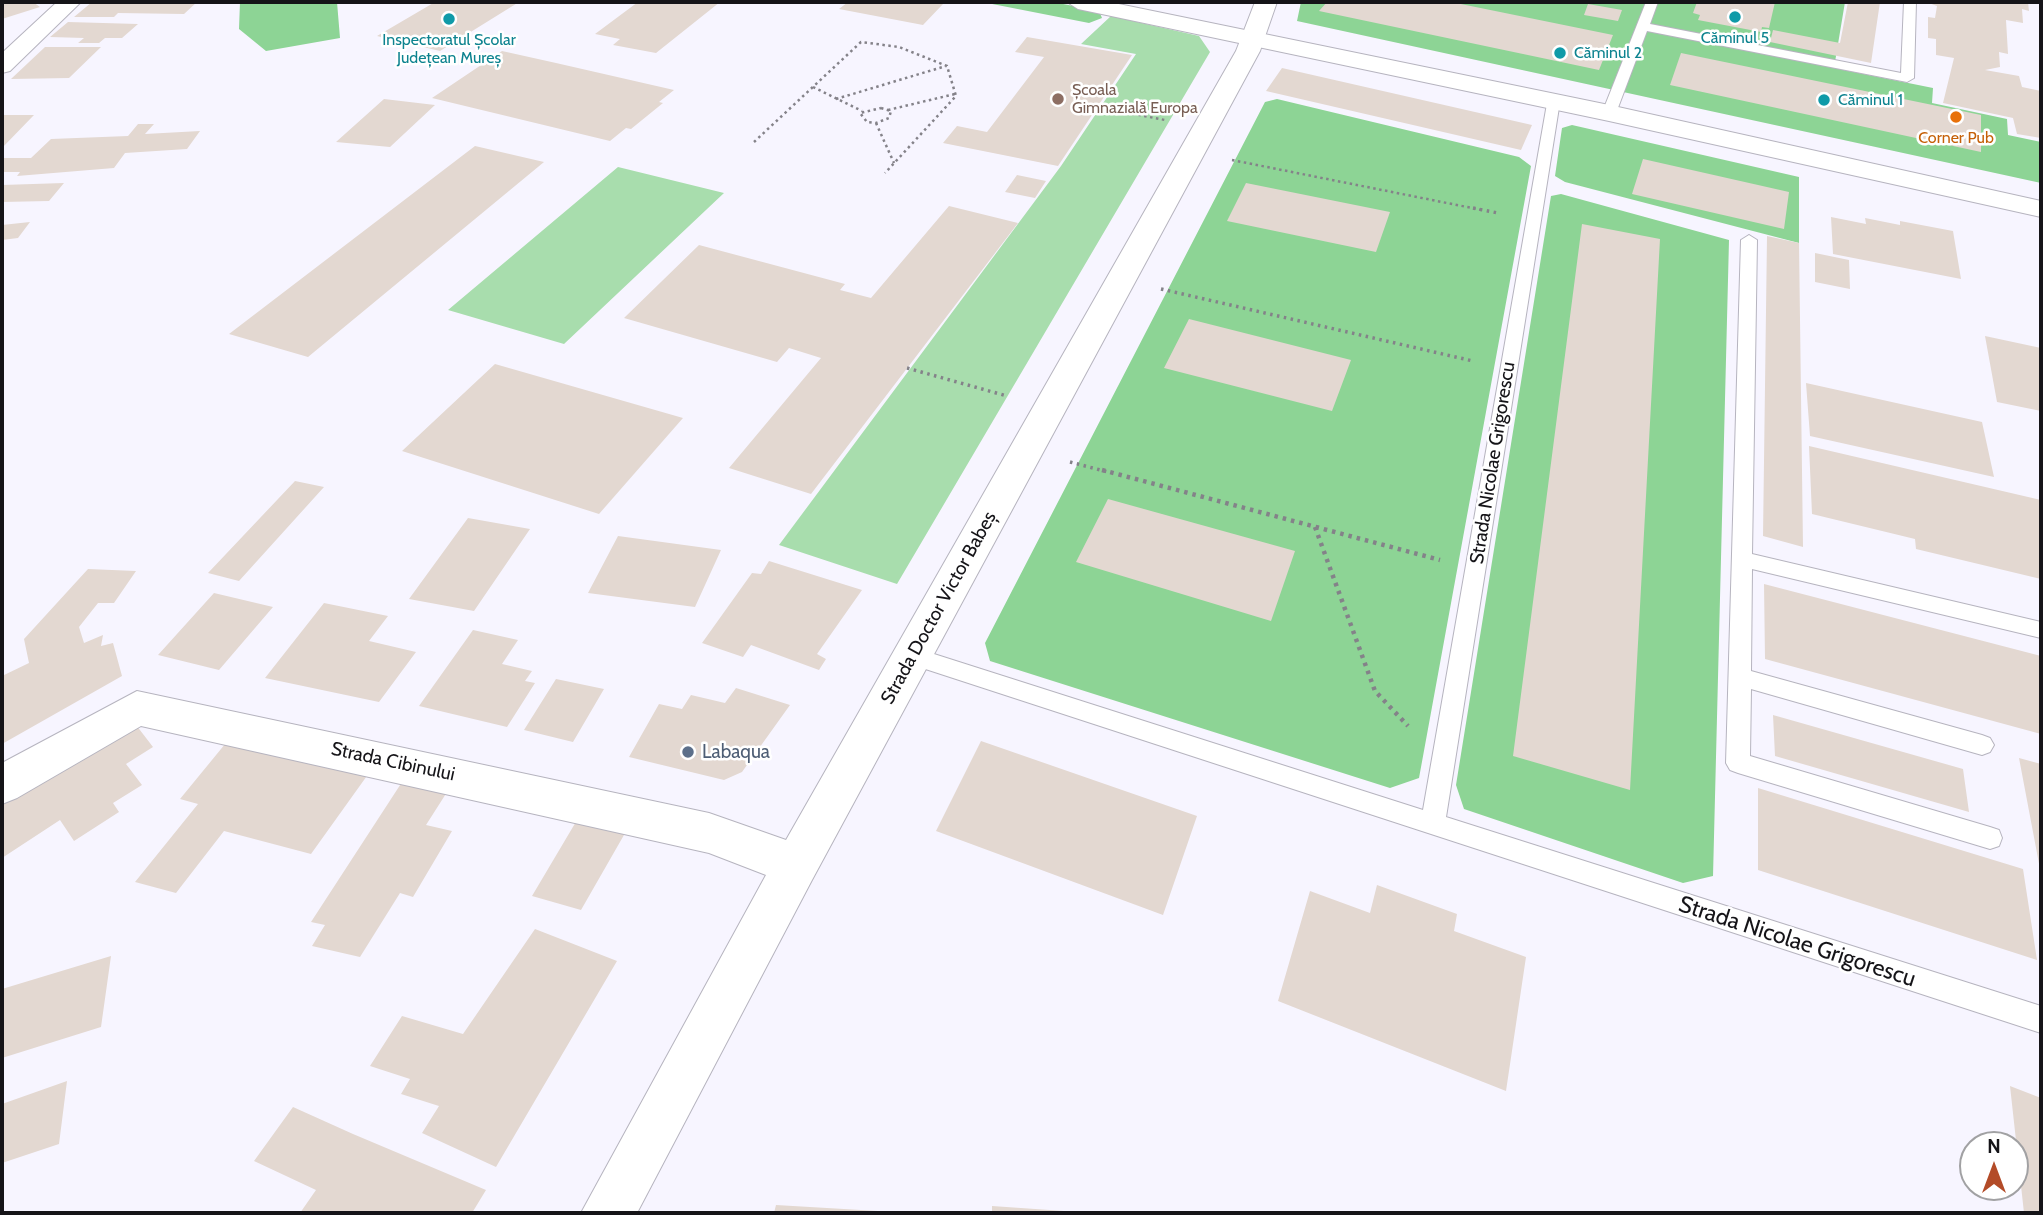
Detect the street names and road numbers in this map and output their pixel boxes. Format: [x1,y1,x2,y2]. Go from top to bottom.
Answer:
street label: Strada Nicolae Grigorescu [1466,360,1520,566]
street label: Strada Doctor Victor Babeș [876,508,1002,708]
street label: Strada Cibinului [329,738,457,786]
street label: Strada Nicolae Grigorescu [1675,891,1919,993]

